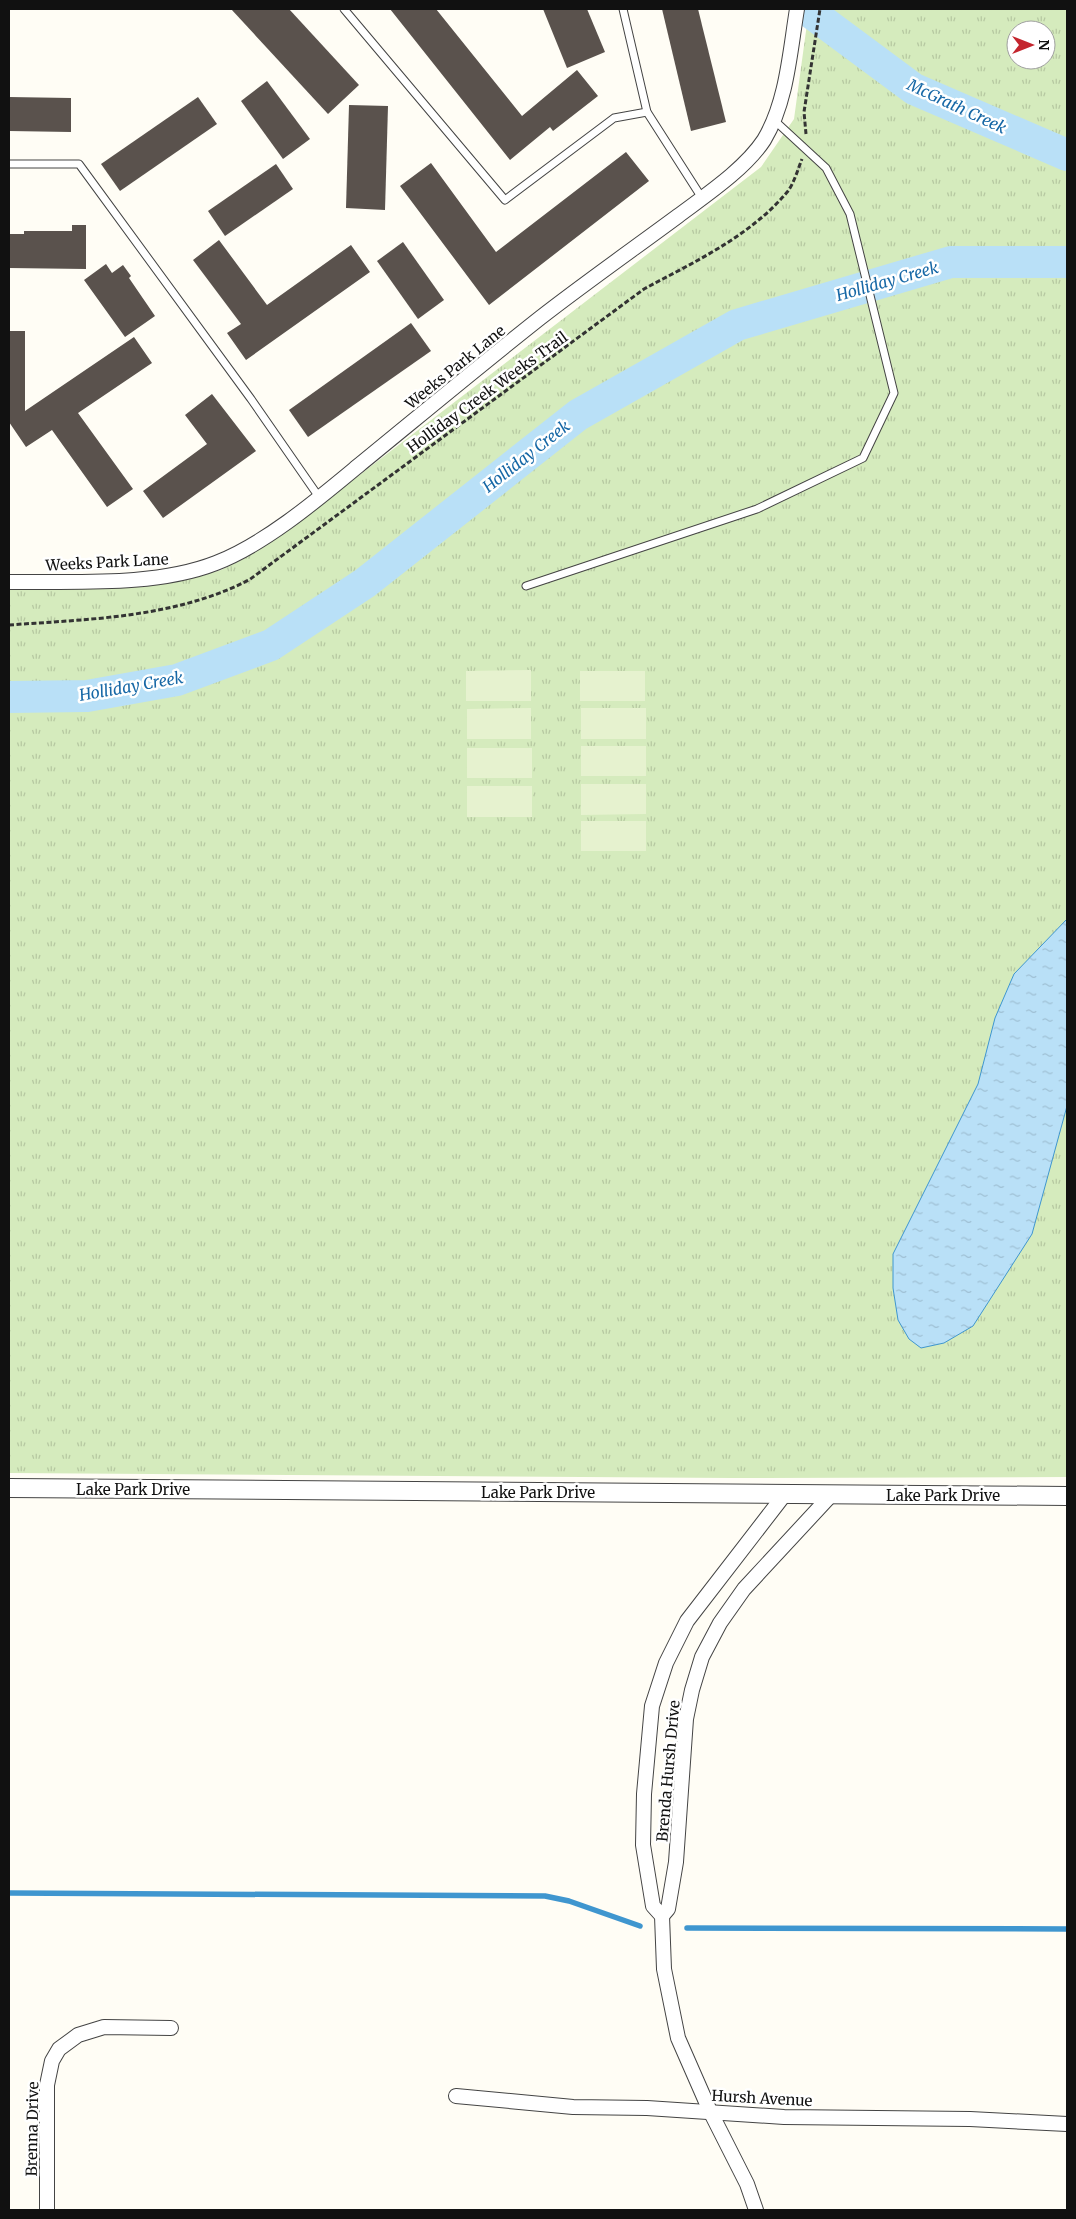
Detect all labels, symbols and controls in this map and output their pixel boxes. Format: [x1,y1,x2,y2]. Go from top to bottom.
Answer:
north arrow [1006,20,1056,70]
text: N [1035,39,1053,51]
water label: McGrath Creek [903,74,1010,138]
water label: Holliday Creek [833,257,941,305]
street label: Weeks Park Lane [400,321,509,414]
street label: Holliday Creek Weeks Trail [403,328,571,456]
water label: Holliday Creek [479,416,573,496]
street label: Weeks Park Lane [44,549,169,575]
water label: Holliday Creek [76,667,185,705]
street label: Lake Park Drive [76,1480,190,1499]
street label: Lake Park Drive [481,1483,595,1502]
street label: Lake Park Drive [886,1486,1000,1505]
street label: Brenda Hursh Drive [652,1699,684,1843]
street label: Brenna Drive [22,2081,42,2176]
street label: Hursh Avenue [711,2086,813,2110]

